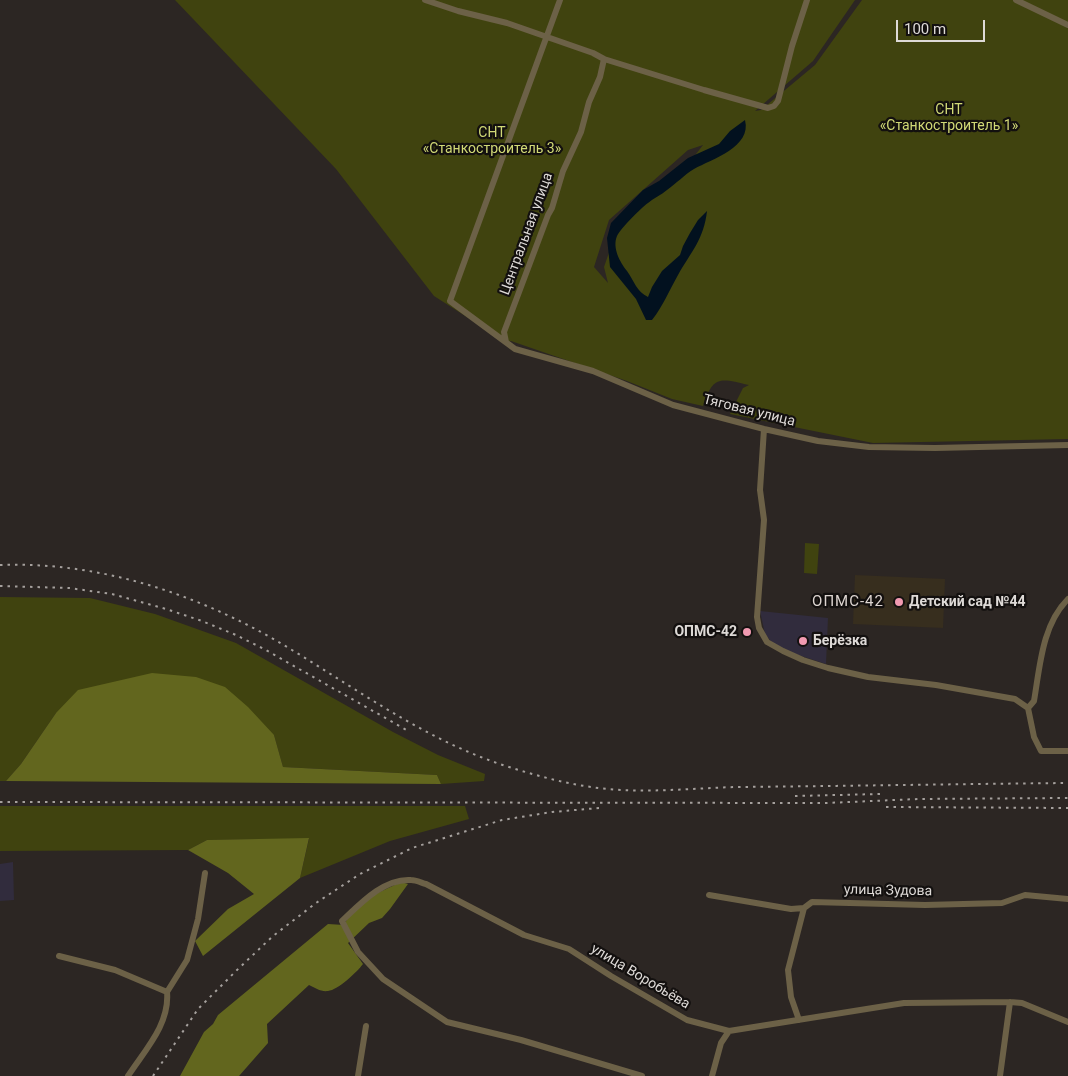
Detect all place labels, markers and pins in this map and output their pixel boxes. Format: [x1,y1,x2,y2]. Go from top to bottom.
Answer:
place label: Детский сад №44 [909,594,1025,610]
marker: Детский сад №44 [893,596,905,608]
place label: ОПМС-42 [674,624,737,640]
marker: ОПМС-42 [741,626,753,638]
place label: Берёзка [813,633,867,649]
marker: Берёзка [797,635,809,647]

